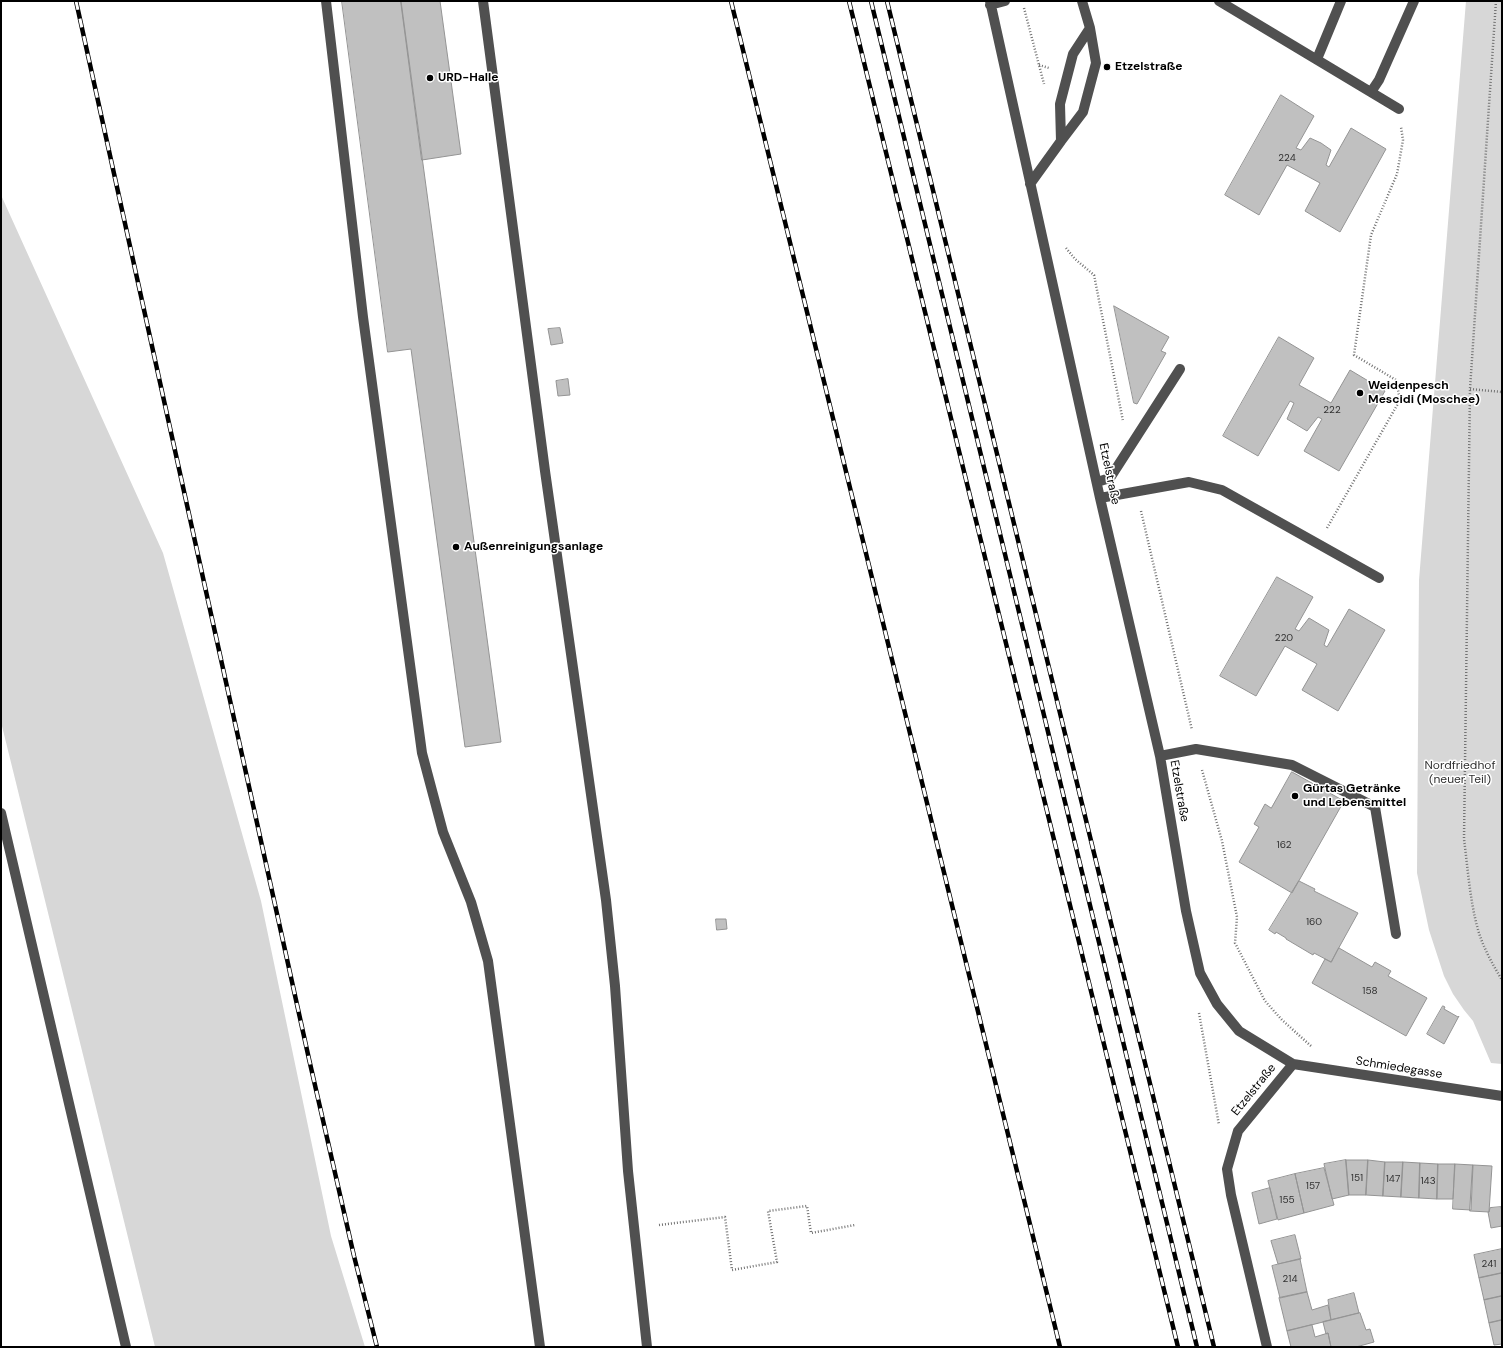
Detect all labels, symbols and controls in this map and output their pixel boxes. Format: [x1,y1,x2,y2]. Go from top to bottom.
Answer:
place label: Etzelstraße [1115,60,1183,74]
marker: Etzelstraße [1102,62,1112,72]
place label: URD-Halle [438,71,498,85]
marker: URD-Halle [425,73,435,83]
house number: 224 [1278,152,1296,164]
place label: Weidenpesch Mescidi (Moschee) [1368,379,1480,407]
marker: Weidenpesch Mescidi (Moschee) [1355,388,1365,398]
house number: 222 [1323,404,1341,416]
street label: Etzelstraße [1095,442,1123,506]
place label: Außenreinigungsanlage [464,540,603,554]
marker: Außenreinigungsanlage [451,542,461,552]
house number: 220 [1275,632,1293,644]
street label: Etzelstraße [1166,759,1192,823]
park label: Nordfriedhof (neuer Teil) [1425,759,1495,787]
place label: Gürtas Getränke und Lebensmittel [1303,782,1406,810]
marker: Gürtas Getränke und Lebensmittel [1290,791,1300,801]
house number: 162 [1277,839,1291,851]
house number: 160 [1306,916,1322,928]
house number: 158 [1362,985,1378,997]
street label: Schmiedegasse [1355,1054,1443,1082]
street label: Etzelstraße [1229,1061,1279,1119]
house number: 151 [1351,1172,1363,1184]
house number: 147 [1386,1173,1400,1185]
house number: 143 [1420,1175,1436,1187]
house number: 157 [1306,1180,1320,1192]
house number: 155 [1279,1194,1295,1206]
house number: 241 [1482,1258,1496,1270]
house number: 214 [1283,1273,1297,1285]

